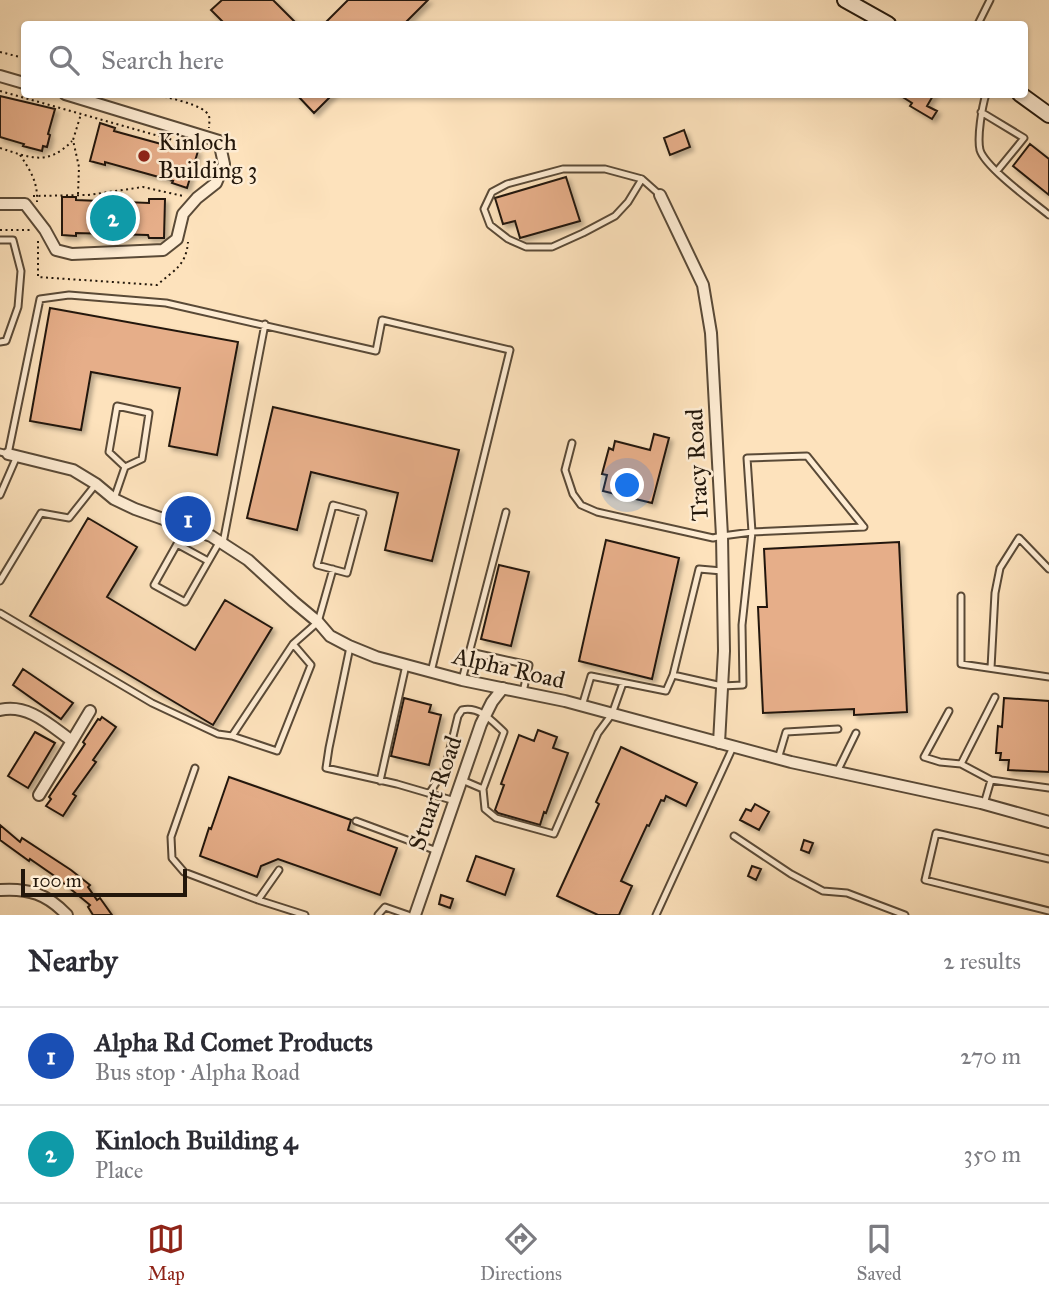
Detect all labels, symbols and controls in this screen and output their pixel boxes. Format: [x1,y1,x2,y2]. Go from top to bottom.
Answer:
search box [21,21,1028,98]
icon: search [45,41,83,79]
text: Search here [101,44,224,76]
place label: Kinloch Building 3 [158,127,257,185]
marker: Kinloch Building 3 [136,148,152,164]
pin: 2 [90,192,136,244]
street label: Tracy Road [679,408,715,522]
your location [610,468,644,502]
pin: 1 [165,493,211,545]
street label: Alpha Road [449,640,568,695]
street label: Stuart Road [401,732,469,854]
scale bar [21,866,187,898]
text: 100 m [32,869,82,892]
text: Nearby [28,943,118,979]
text: 2 results [943,947,1021,975]
text: Alpha Rd Comet Products [95,1026,373,1058]
text: 1 [46,1042,56,1070]
text: 270 m [960,1042,1021,1070]
text: Bus stop · Alpha Road [95,1058,300,1086]
text: Kinloch Building 4 [95,1124,298,1156]
text: 2 [45,1140,57,1168]
text: 350 m [963,1140,1021,1168]
text: Place [95,1156,143,1184]
tab: Map [147,1220,185,1285]
tab: Directions [480,1220,562,1285]
tab: Saved [857,1220,902,1285]

